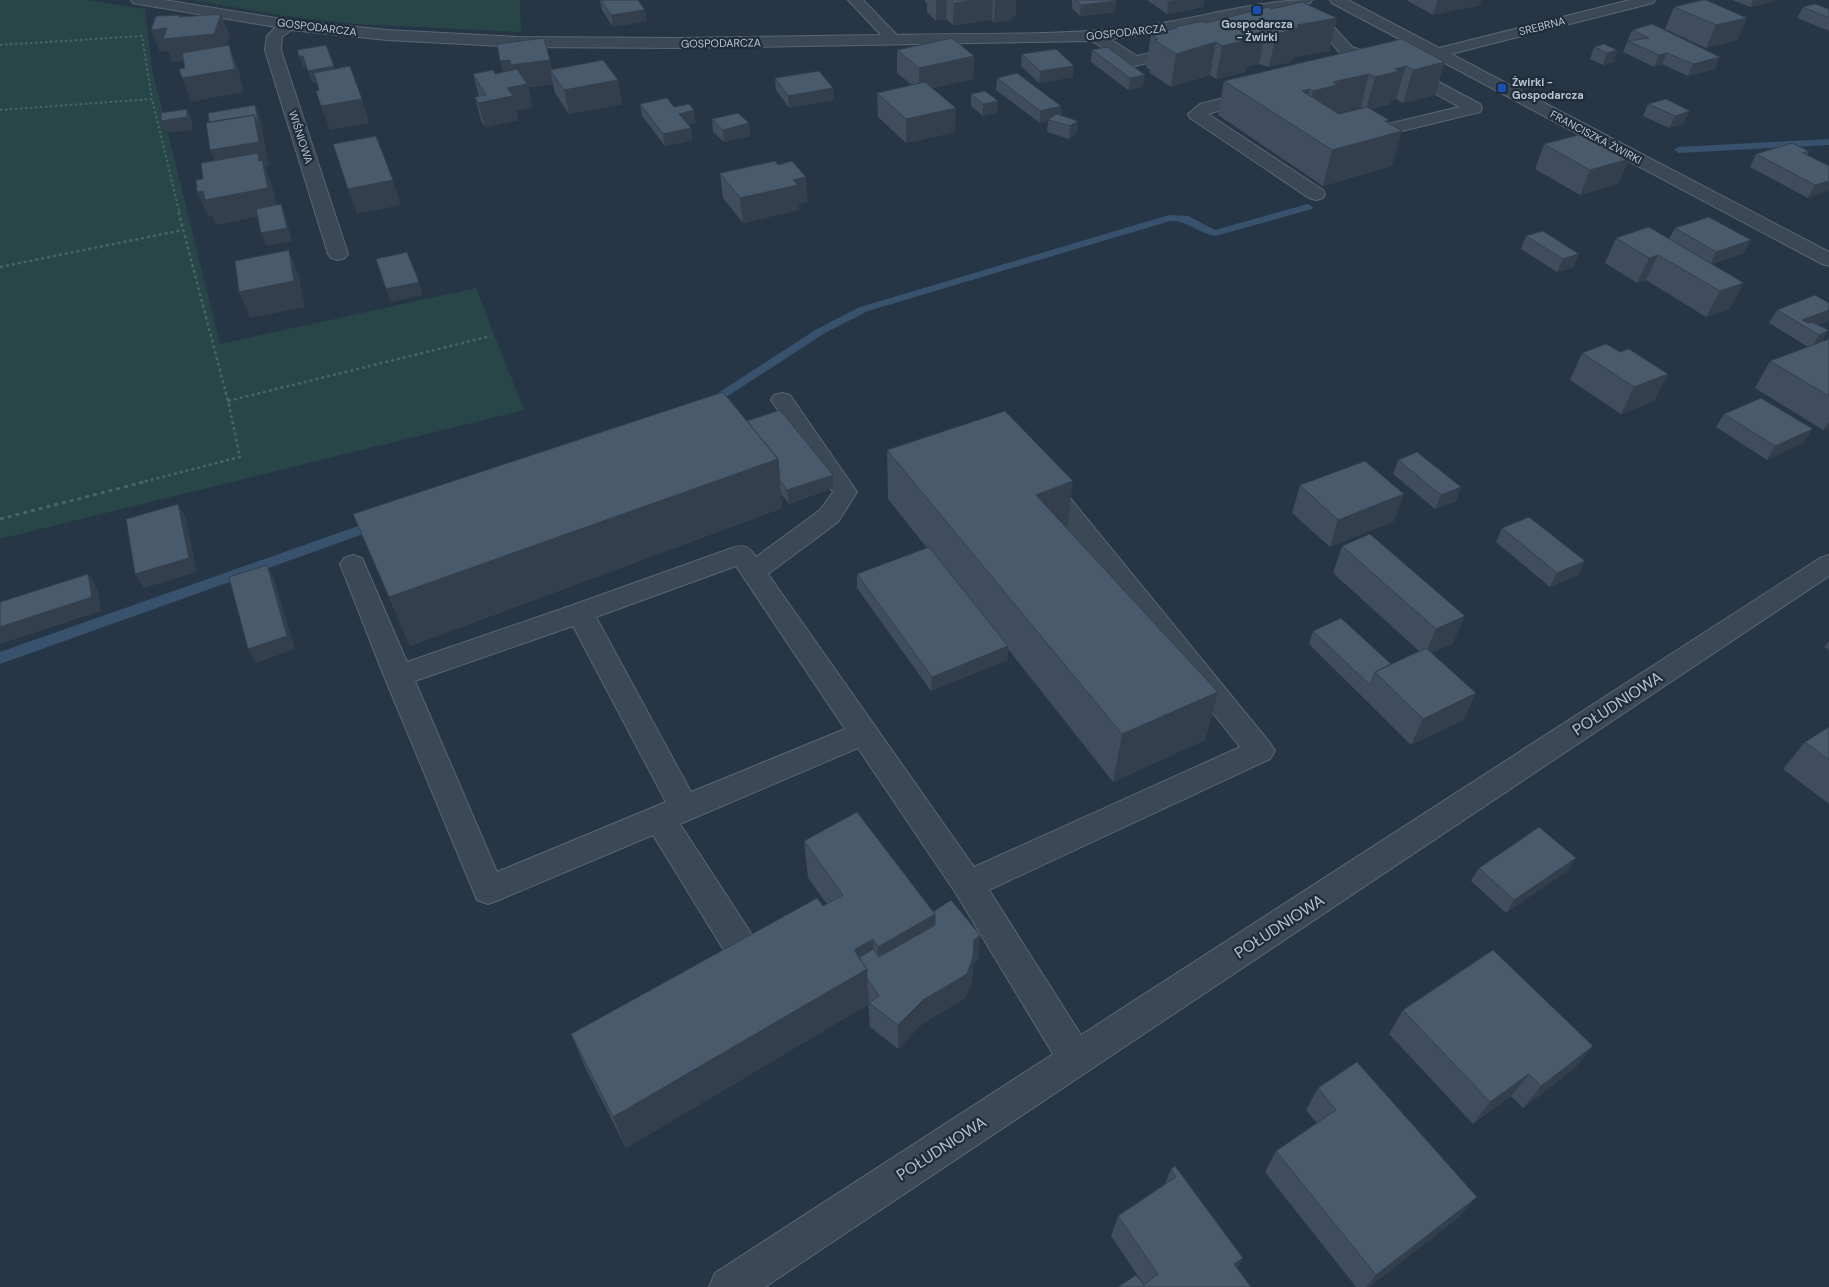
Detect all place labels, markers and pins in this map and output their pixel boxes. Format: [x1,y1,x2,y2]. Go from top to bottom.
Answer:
marker: Gospodarcza - Żwirki [1251,4,1263,16]
place label: Gospodarcza - Żwirki [1221,17,1293,44]
place label: Żwirki - Gospodarcza [1512,75,1584,102]
marker: Żwirki - Gospodarcza [1496,82,1508,94]

